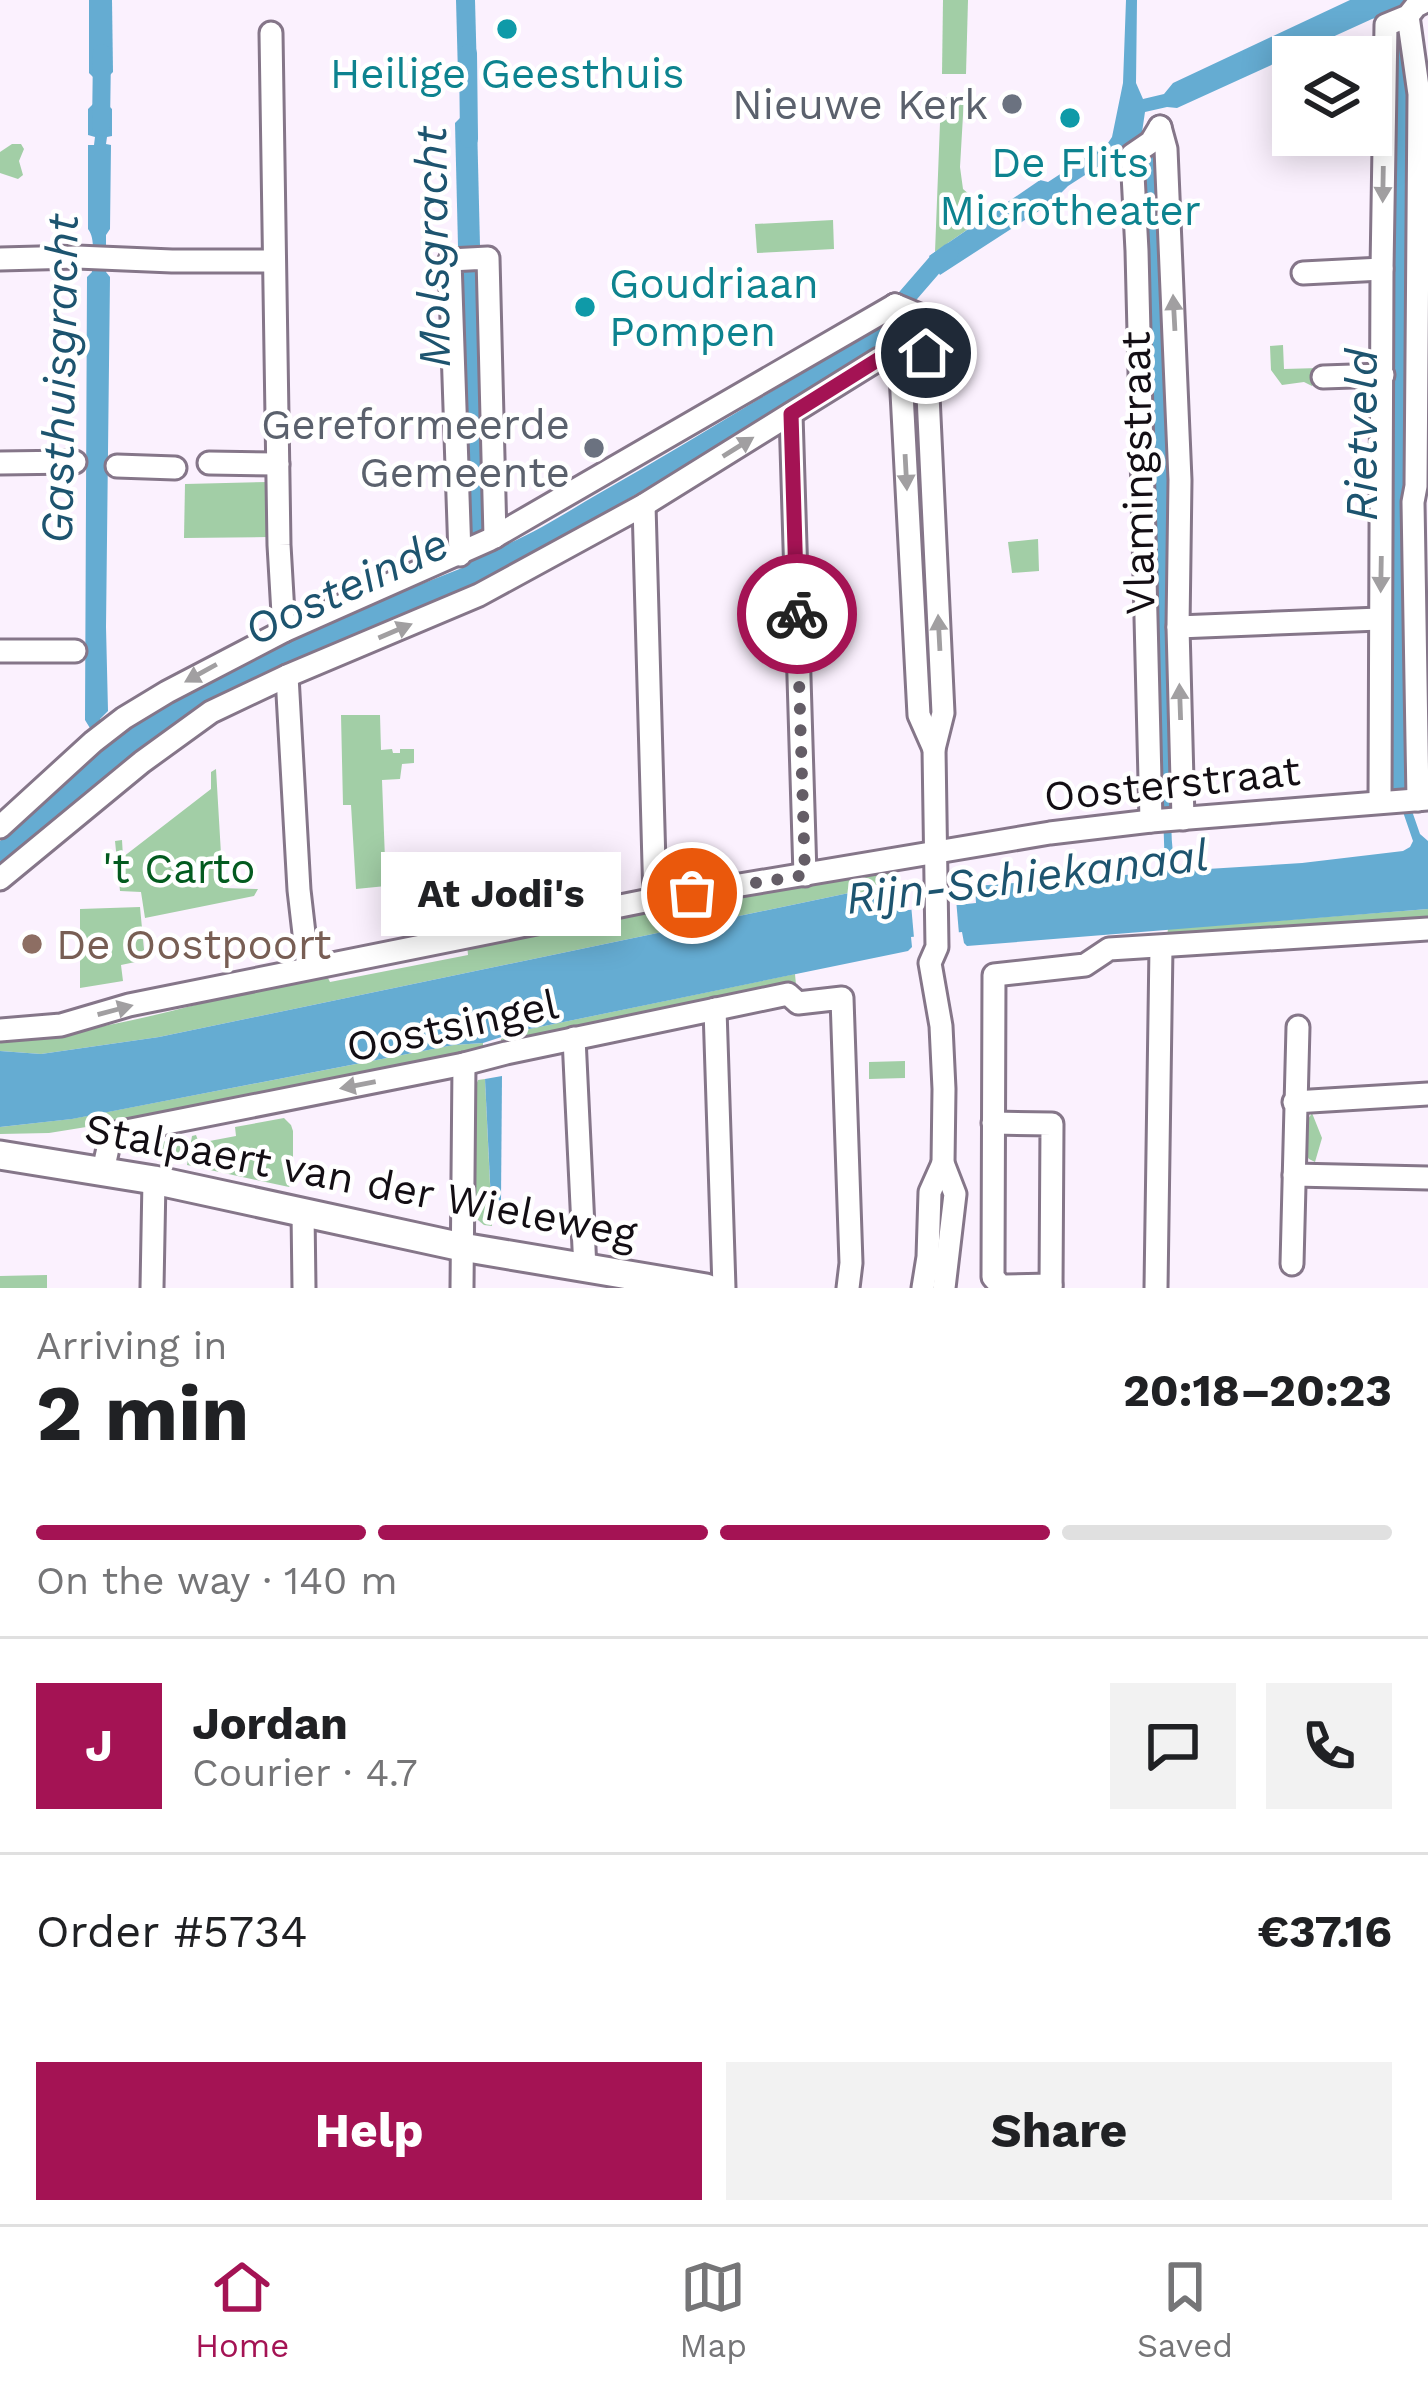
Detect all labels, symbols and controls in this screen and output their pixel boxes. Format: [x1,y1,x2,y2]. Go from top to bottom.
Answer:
marker: Heilige Geesthuis [494,16,520,42]
map controls [1272,36,1392,156]
button: layers [1272,36,1392,156]
place label: Heilige Geesthuis [330,49,684,98]
place label: Nieuwe Kerk [732,80,988,129]
marker: Nieuwe Kerk [999,91,1025,117]
marker: De Flits Microtheater [1057,105,1083,131]
water label: Molsgracht [404,125,461,368]
place label: De Flits Microtheater [939,138,1201,235]
one-way arrow [1374,166,1393,204]
water label: Gasthuisgracht [30,213,89,544]
place label: Goudriaan Pompen [609,259,819,356]
one-way arrow [1164,293,1183,331]
marker: Goudriaan Pompen [572,294,598,320]
pin [875,302,977,404]
icon: home [893,320,959,386]
street label: Vlamingstraat [1111,331,1164,615]
water label: Rietveld [1335,347,1388,521]
place label: Gereformeerde Gemeente [261,400,570,497]
marker: Gereformeerde Gemeente [581,435,607,461]
one-way arrow [721,437,755,458]
one-way arrow [897,454,916,492]
water label: Oosteinde [236,516,456,657]
courier [737,554,857,674]
one-way arrow [1371,556,1390,594]
icon: bike [764,581,830,647]
one-way arrow [929,613,948,651]
one-way arrow [377,621,413,640]
one-way arrow [184,662,218,683]
one-way arrow [1170,682,1189,720]
street label: Oosterstraat [1041,746,1303,821]
water label: Rijn-Schiekanaal [843,828,1211,925]
pin [641,842,743,944]
park label: 't Carto [102,844,256,893]
callout: At Jodi's [380,851,620,935]
icon: bag [659,860,725,926]
text: At Jodi's [417,871,585,916]
place label: De Oostpoort [56,920,331,969]
marker: De Oostpoort [19,931,45,957]
street label: Oostsingel [342,979,563,1072]
one-way arrow [96,999,133,1018]
one-way arrow [339,1076,377,1095]
street label: Stalpaert van der Wieleweg [81,1103,642,1258]
text: Arriving in [36,1323,227,1368]
text: 20:18–20:23 [1123,1364,1392,1417]
text: 2 min [36,1367,249,1459]
text: On the way · 140 m [36,1558,398,1603]
button: chat [1110,1683,1236,1809]
button: phone [1266,1683,1392,1809]
text: Jordan [192,1697,348,1750]
text: J [85,1719,113,1772]
text: Courier · 4.7 [192,1750,418,1795]
text: Order #5734 [36,1905,308,1958]
text: €37.16 [1257,1905,1392,1958]
button: Help [36,2062,702,2200]
button: Share [726,2062,1392,2200]
tab: Home [195,2254,289,2365]
tab: Map [680,2254,747,2365]
tab: Saved [1137,2254,1233,2365]

